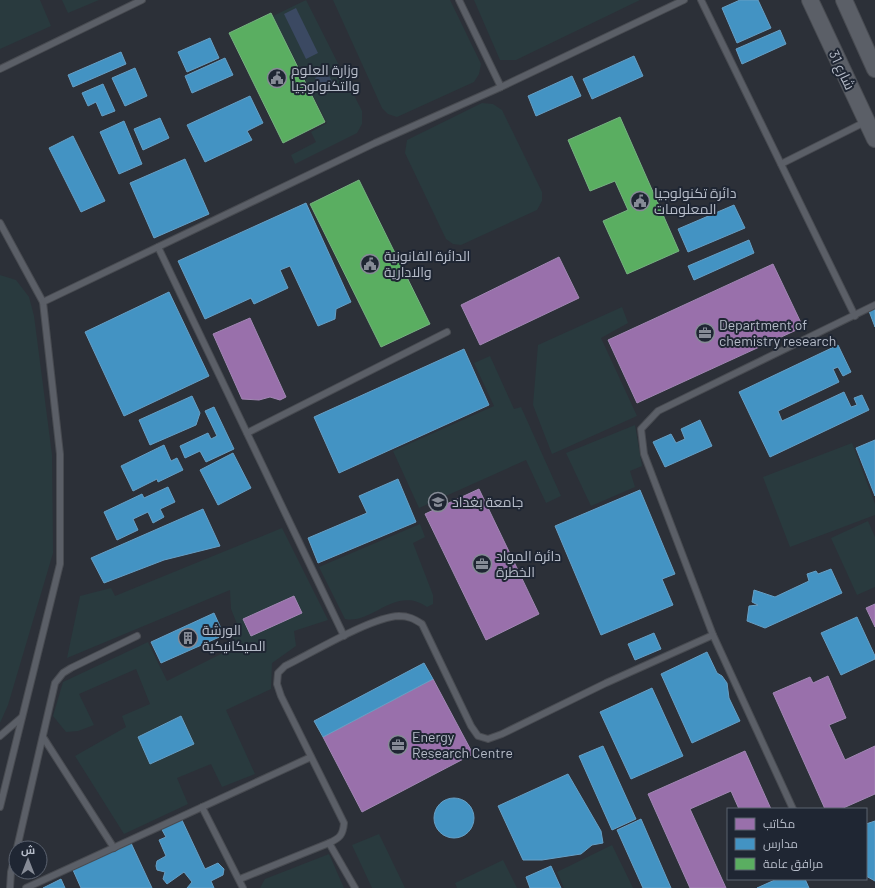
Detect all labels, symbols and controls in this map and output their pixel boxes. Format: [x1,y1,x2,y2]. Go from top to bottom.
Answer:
street label: شارع 31 [825,47,859,93]
place label: وزارة العلوم والتكنولوجيا [291,61,360,94]
public building icon: وزارة العلوم والتكنولوجيا [266,67,288,89]
place label: دائرة تكنولوجيا المعلومات [654,184,737,217]
public building icon: دائرة تكنولوجيا المعلومات [629,190,651,212]
place label: الدائرة القانونية والادارية [384,247,470,280]
public building icon: الدائرة القانونية والادارية [359,253,381,275]
place label: Department of chemistry research [719,316,836,349]
office icon: Department of chemistry research [694,322,716,344]
school or university icon: جامعة بغداد [427,491,449,513]
place label: جامعة بغداد [452,493,523,510]
place label: دائرة المواد الخطرة [496,547,561,580]
office icon: دائرة المواد الخطرة [471,553,493,575]
place label: الورشة الميكانيكية [202,621,266,654]
building icon: الورشة الميكانيكية [177,627,199,649]
place label: Energy Research Centre [412,728,513,761]
office icon: Energy Research Centre [387,734,409,756]
legend [727,808,867,880]
text: مكاتب [763,816,795,831]
text: مدارس [763,836,798,851]
north arrow [8,840,48,880]
text: ش [21,843,35,857]
text: مرافق عامة [763,856,823,871]

